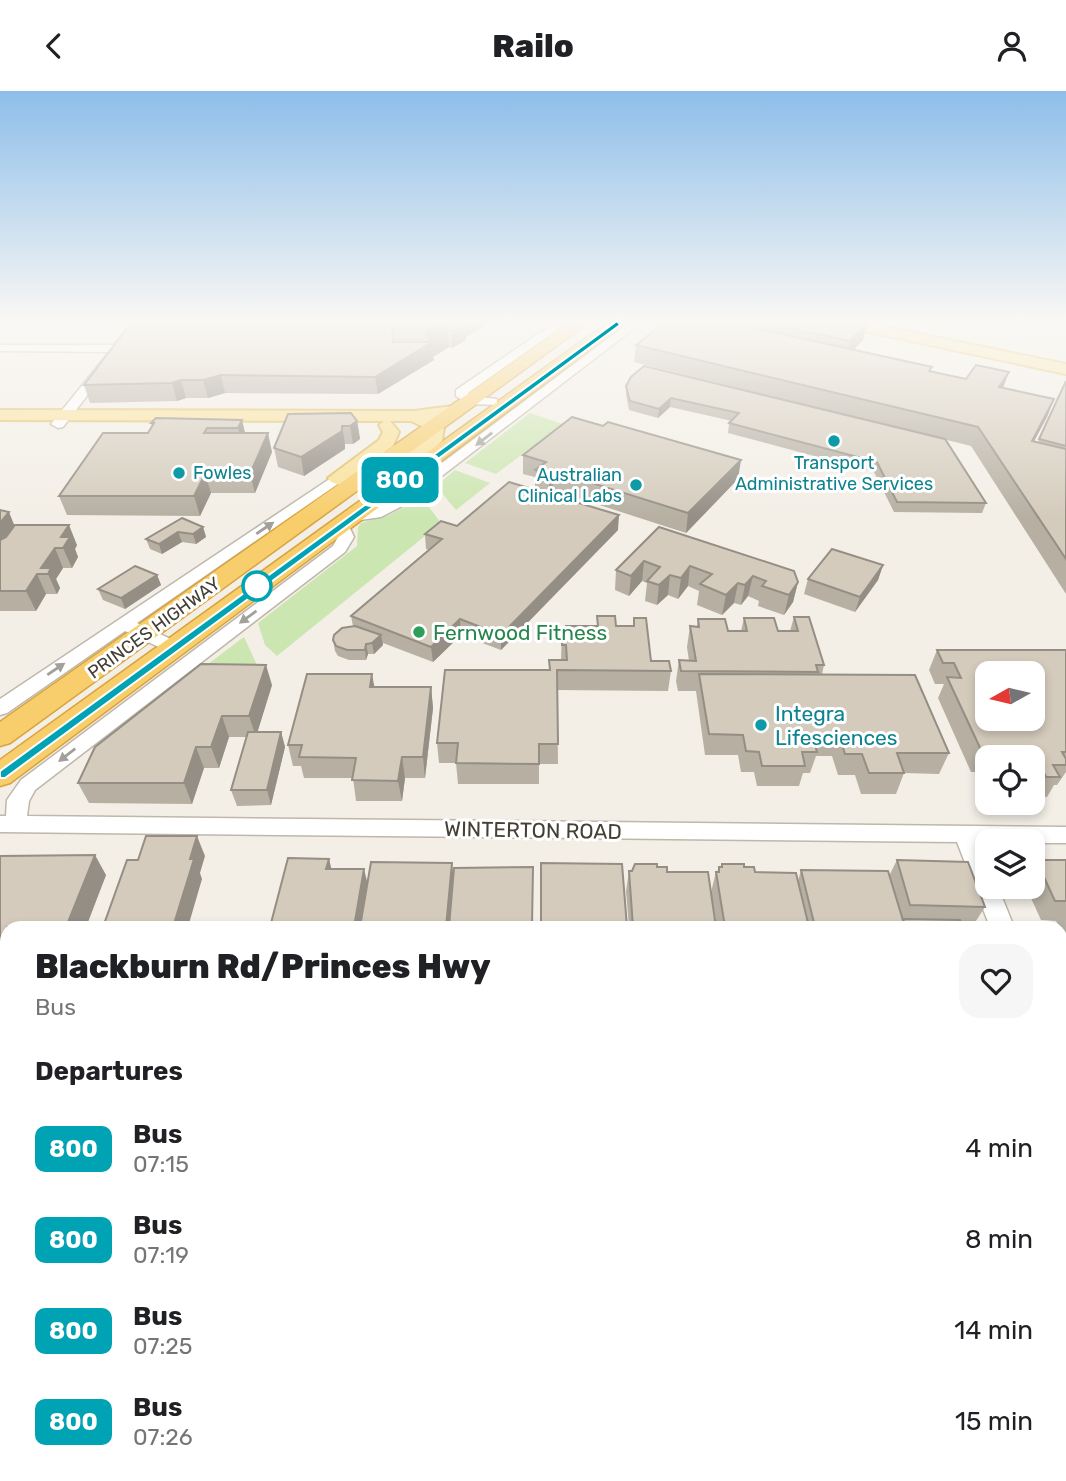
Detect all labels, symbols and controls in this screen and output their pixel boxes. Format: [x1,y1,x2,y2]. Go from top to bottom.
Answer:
icon: back [35,27,73,65]
text: Railo [492,27,574,65]
icon: person [993,27,1031,65]
one-way arrow [476,431,493,446]
marker: Transport Administrative Services [826,433,842,449]
place label: Transport Administrative Services [735,452,933,495]
line badge: 800 [360,457,440,503]
place label: Fowles [193,462,251,484]
place label: Australian Clinical Labs [517,464,622,507]
marker: Fowles [171,465,187,481]
text: 800 [376,466,424,494]
marker: Australian Clinical Labs [628,477,644,493]
one-way arrow [256,521,274,535]
unlabelled marker [242,571,272,601]
street label: PRINCES HIGHWAY [83,572,225,683]
one-way arrow [239,610,257,624]
place label: Fernwood Fitness [433,620,607,645]
marker: Fernwood Fitness [411,624,427,640]
north arrow [975,661,1045,731]
map controls [975,661,1045,899]
one-way arrow [46,663,66,676]
place label: Integra Lifesciences [775,701,897,750]
marker: Integra Lifesciences [753,717,769,733]
button: locate [975,745,1045,815]
one-way arrow [59,747,76,762]
street label: WINTERTON ROAD [444,816,622,844]
button: layers [975,829,1045,899]
button: heart [959,944,1033,1018]
text: Blackburn Rd/Princes Hwy [35,947,491,986]
text: Bus [35,993,76,1021]
text: Departures [35,1056,183,1087]
text: Bus [133,1119,182,1150]
text: 4 min [965,1133,1033,1164]
text: 800 [49,1135,98,1163]
text: 07:15 [133,1150,189,1178]
text: Bus [133,1210,182,1241]
text: 8 min [965,1224,1033,1255]
text: 800 [49,1226,98,1254]
text: 07:19 [133,1241,189,1269]
text: Bus [133,1301,182,1332]
text: 14 min [954,1315,1033,1346]
text: 800 [49,1317,98,1345]
text: 07:25 [133,1332,192,1360]
text: Bus [133,1392,182,1423]
text: 15 min [955,1406,1033,1437]
text: 800 [49,1408,98,1436]
text: 07:26 [133,1423,193,1451]

